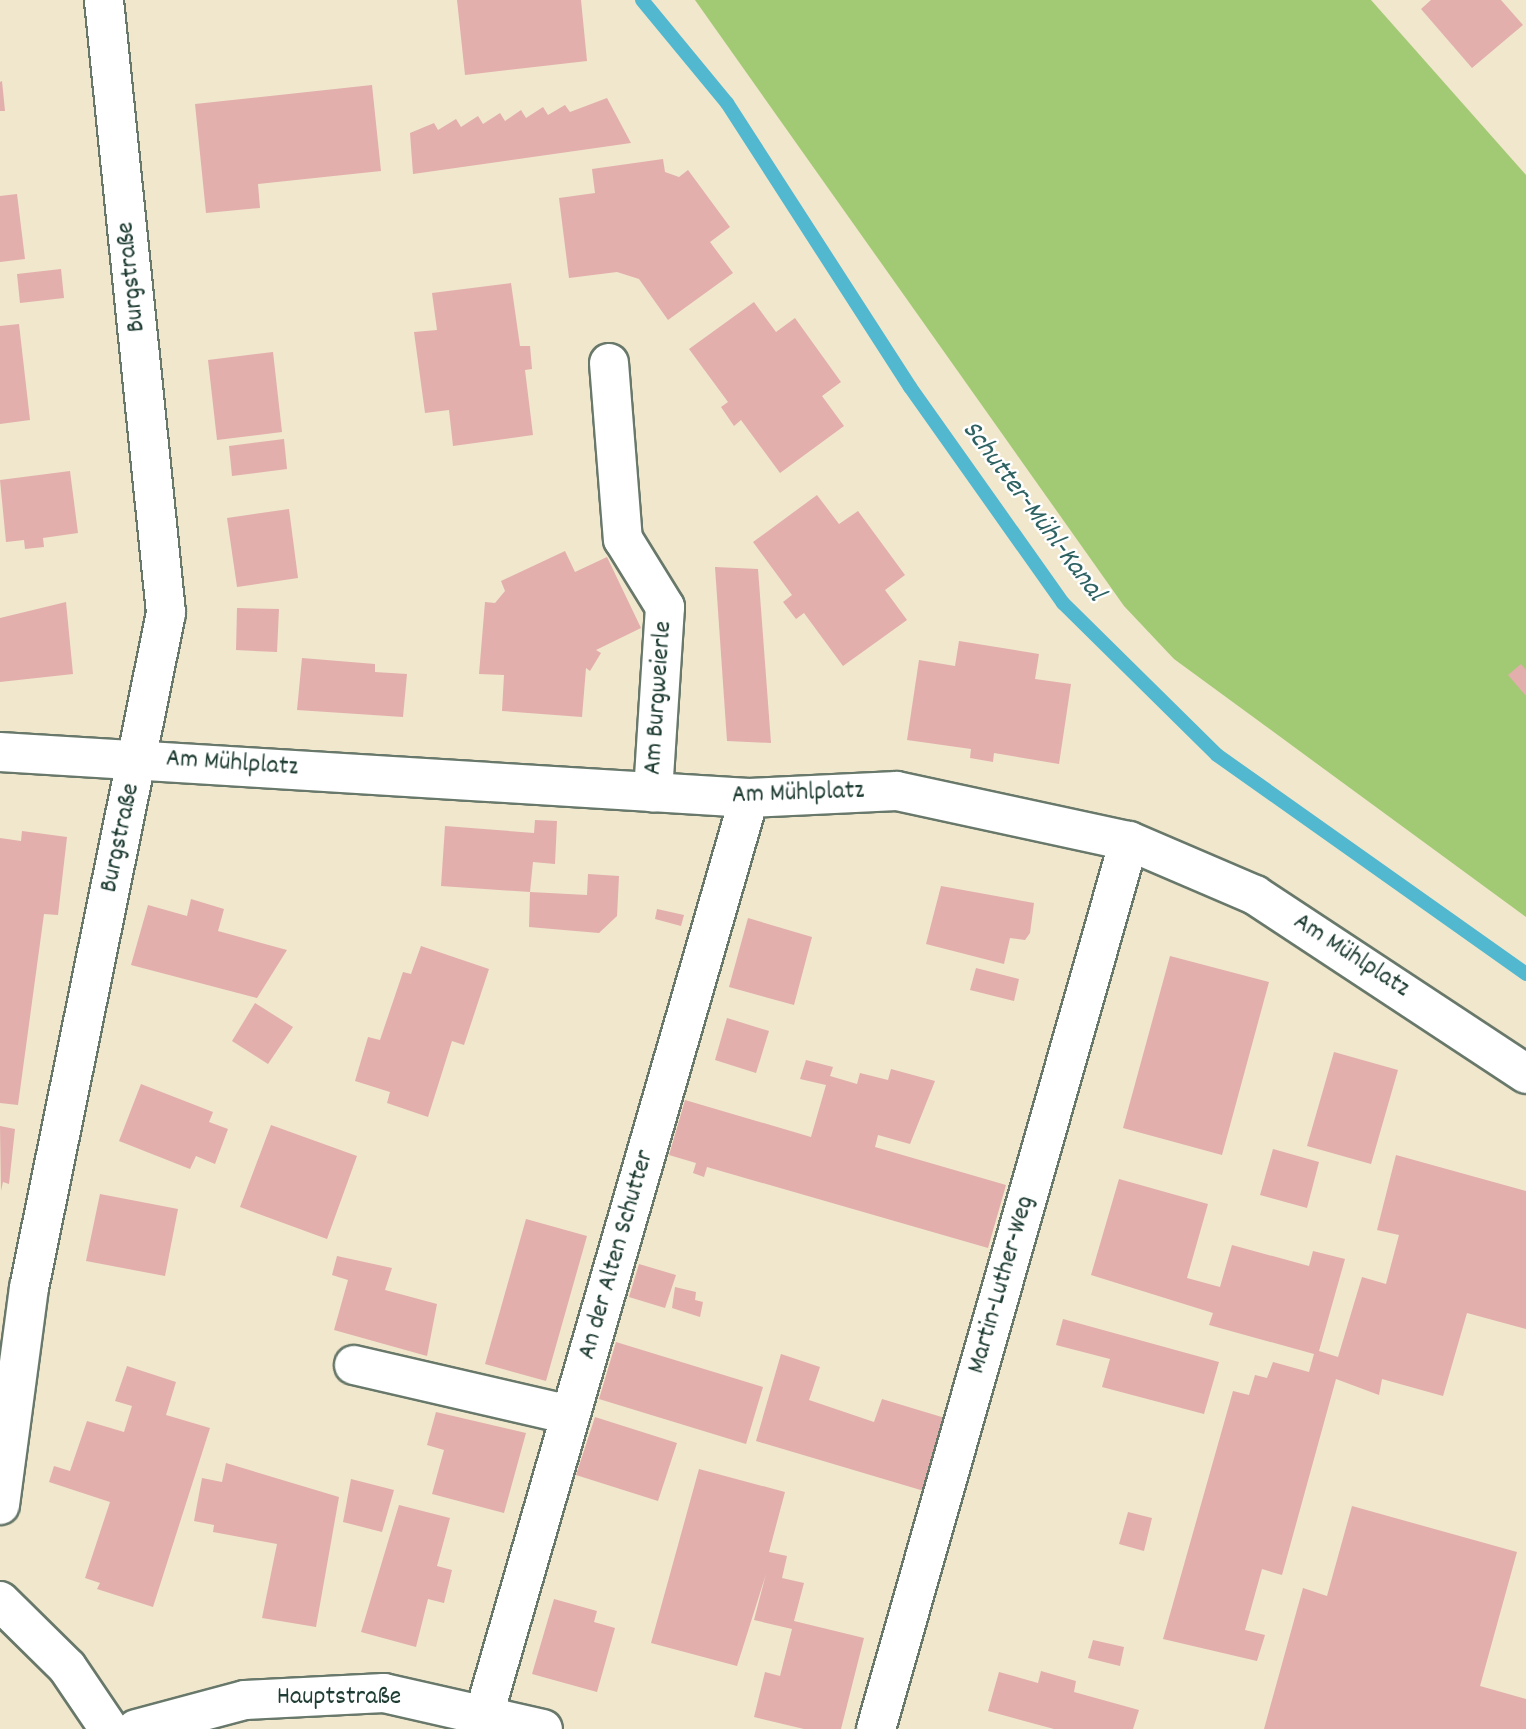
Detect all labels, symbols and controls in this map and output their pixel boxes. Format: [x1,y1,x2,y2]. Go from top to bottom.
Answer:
street label: Burgstraße [111,220,153,334]
water label: Schutter-Mühl-Kanal [953,415,1111,609]
street label: Am Burgweierle [638,620,680,776]
street label: Am Mühlplatz [165,744,299,784]
street label: Am Mühlplatz [731,776,865,812]
street label: Burgstraße [94,781,148,895]
street label: Am Mühlplatz [1287,907,1415,1005]
street label: An der Alten Schutter [572,1147,662,1363]
street label: Martin-Luther-Weg [962,1193,1042,1377]
street label: Hauptstraße [277,1682,401,1714]

